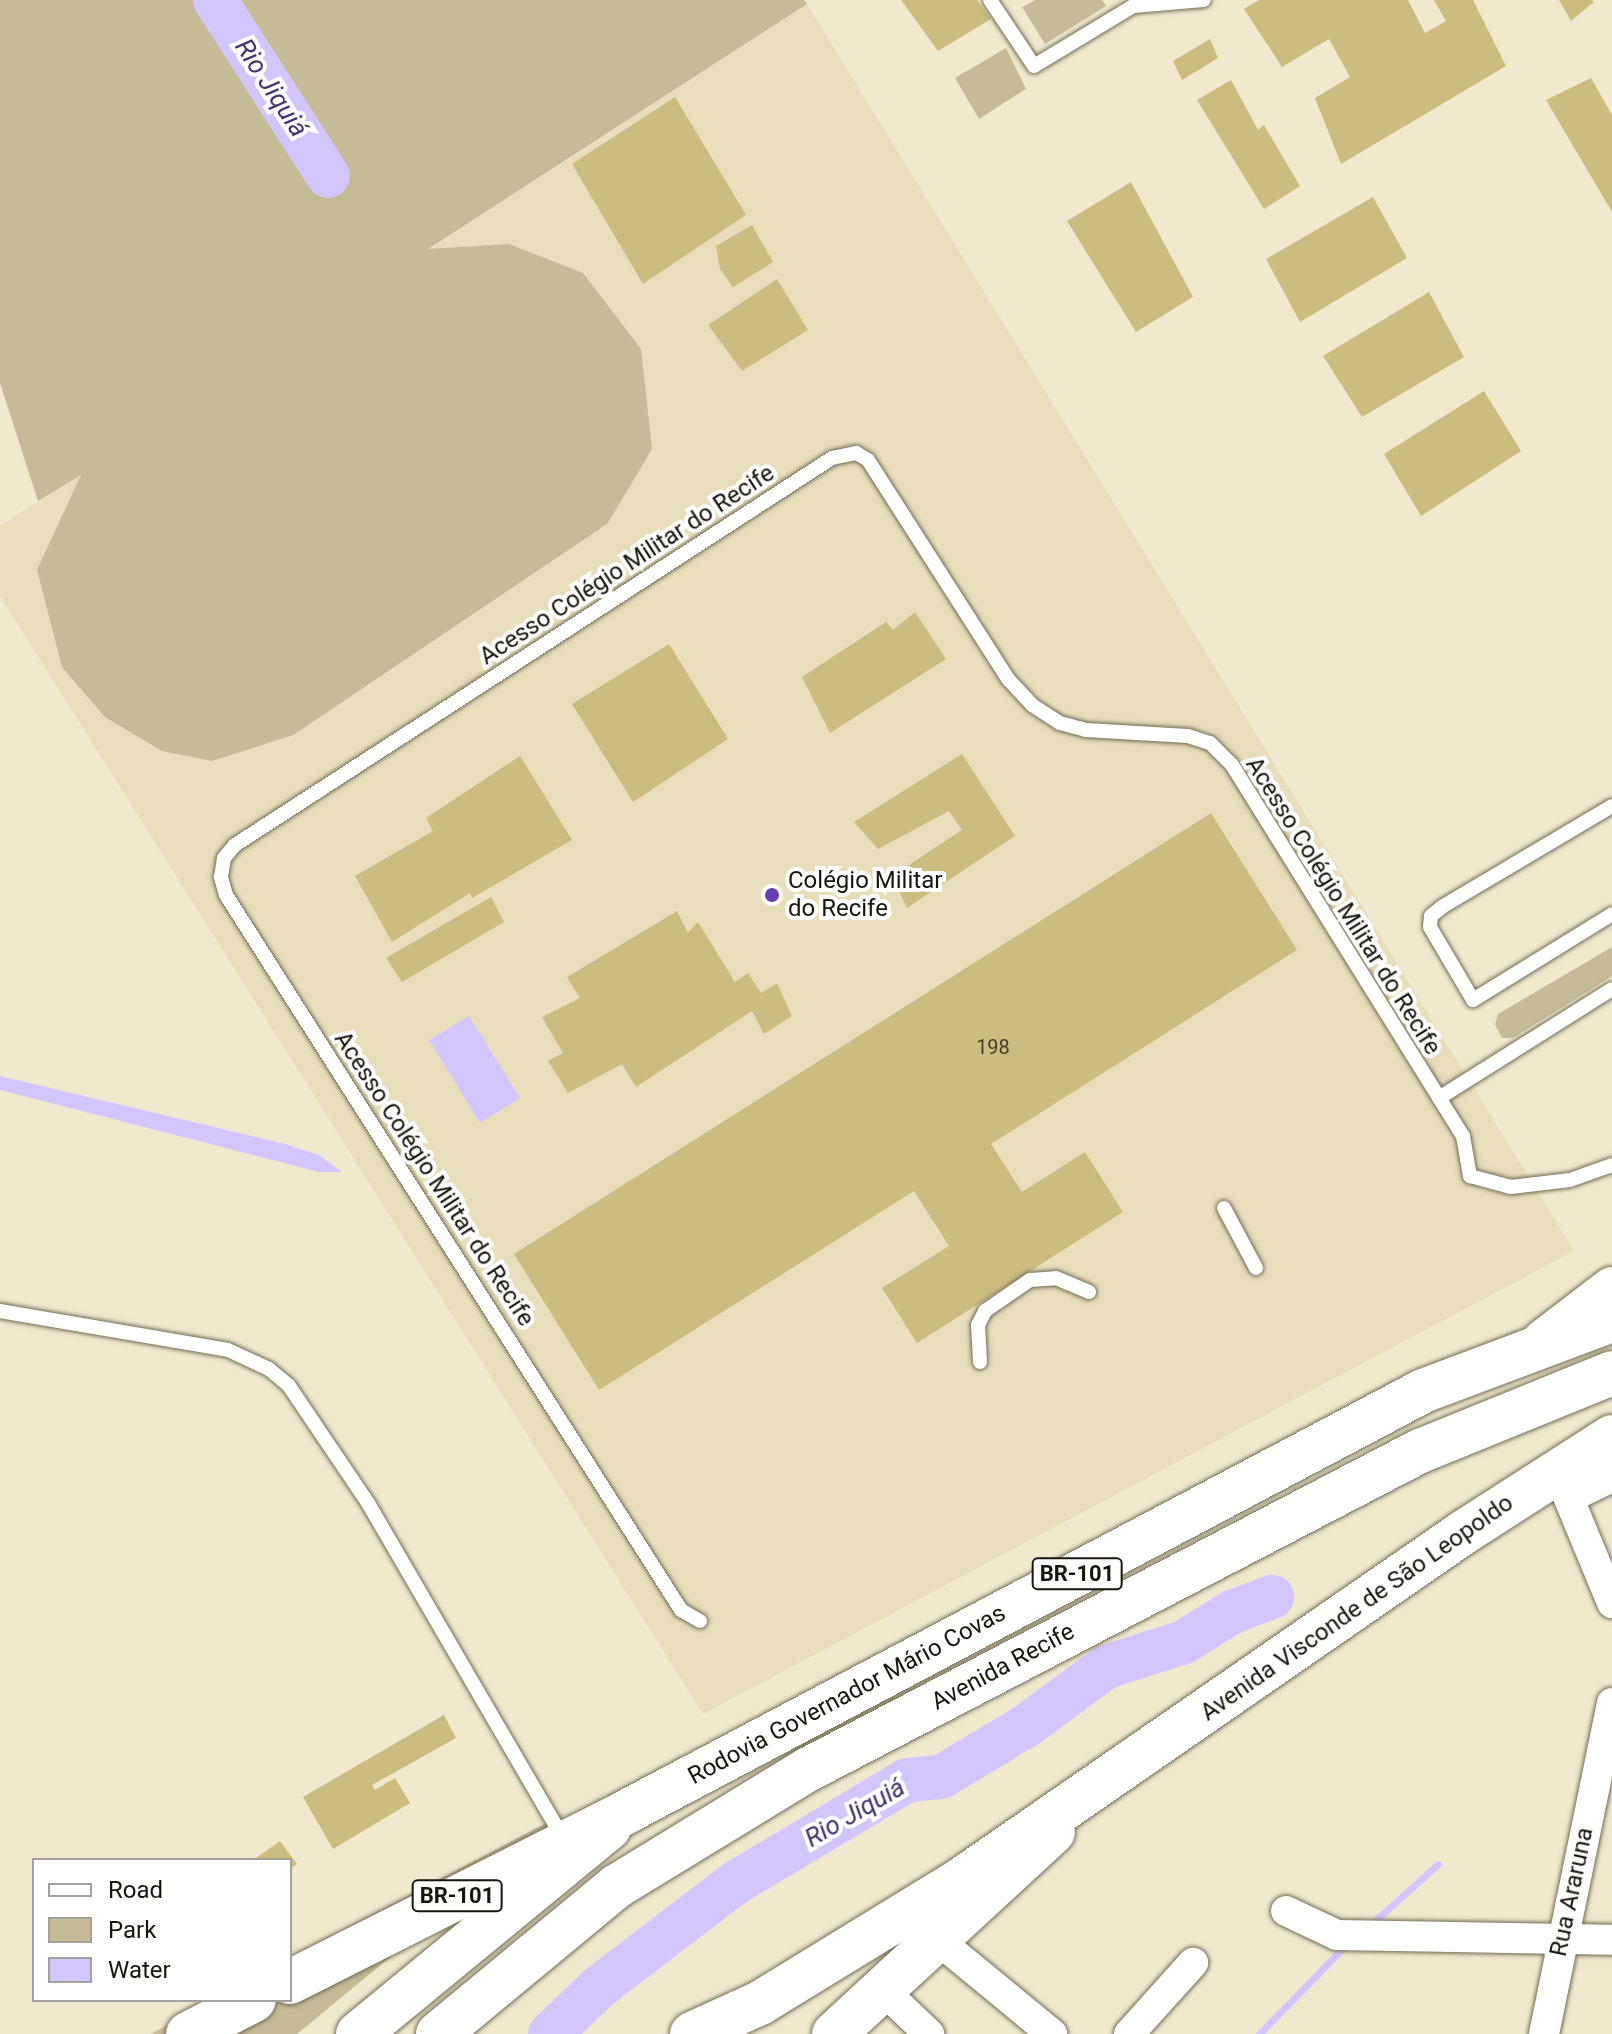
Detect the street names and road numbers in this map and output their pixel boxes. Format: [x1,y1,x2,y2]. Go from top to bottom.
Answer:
street label: Acesso Colégio Militar do Recife [474,459,780,671]
street label: Acesso Colégio Militar do Recife [1239,752,1447,1060]
street label: Acesso Colégio Militar do Recife [328,1026,540,1332]
street label: Avenida Visconde de São Leopoldo [1195,1489,1519,1727]
road number: BR-101 [1031,1556,1123,1592]
street label: Rodovia Governador Mário Covas [683,1599,1011,1791]
street label: Avenida Recife [927,1617,1079,1717]
street label: Rua Araruna [1544,1825,1600,1959]
road number: BR-101 [411,1878,503,1914]

